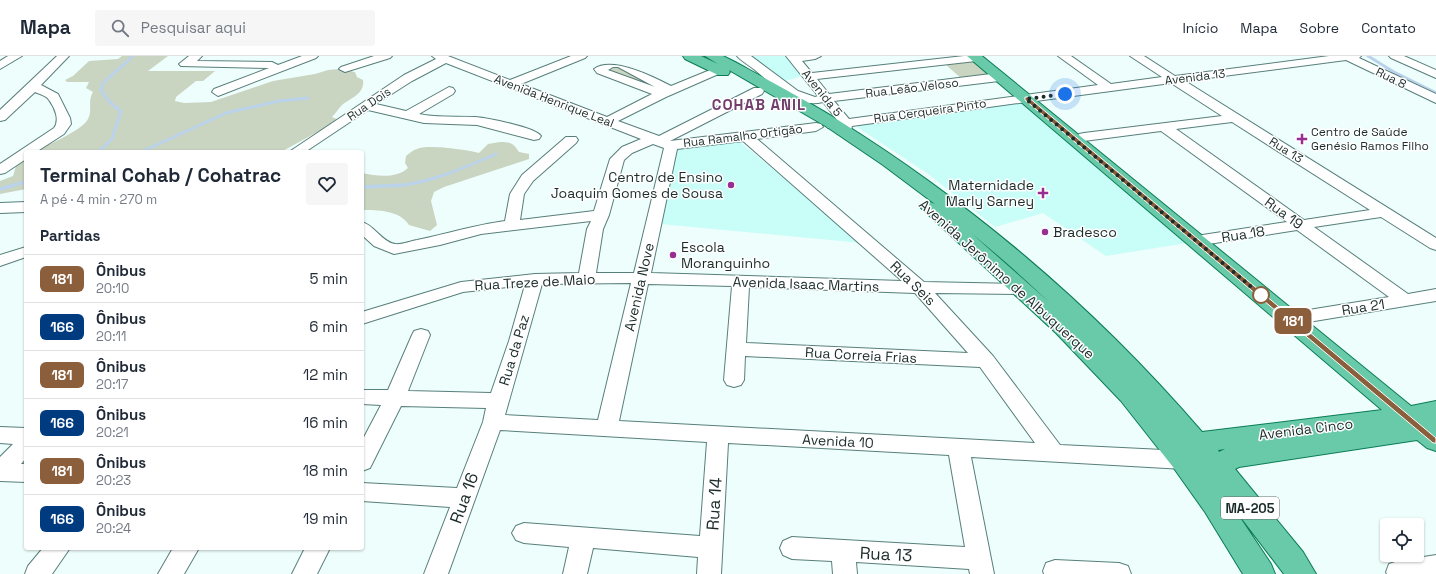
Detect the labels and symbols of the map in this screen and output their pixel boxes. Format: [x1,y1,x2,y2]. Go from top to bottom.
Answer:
street label: Rua 8 [1373,64,1409,92]
street label: Avenida 13 [1164,65,1226,89]
street label: Avenida 5 [798,66,846,120]
street label: Avenida Henrique Leal [492,71,616,131]
street label: Rua Leão Veloso [864,74,960,102]
street label: Rua Dois [344,84,394,124]
your location [1055,84,1075,104]
district label: COHAB ANIL [712,95,806,114]
street label: Rua Cerqueira Pinto [873,95,987,127]
street label: Rua Ramalho Ortigão [682,121,804,151]
place label: Centro de Saúde Genésio Ramos Filho [1311,124,1429,154]
street label: Rua 13 [1266,133,1306,167]
marker: Centro de Saúde Genésio Ramos Filho [1296,133,1308,145]
place label: Centro de Ensino Joaquim Gomes de Sousa [551,168,723,202]
place label: Maternidade Marly Sarney [946,176,1034,210]
marker: Centro de Ensino Joaquim Gomes de Sousa [726,180,736,190]
marker: Maternidade Marly Sarney [1037,187,1049,199]
street label: Rua 19 [1261,193,1307,233]
street label: Avenida Jerônimo de Albuquerque [915,195,1099,363]
street label: Rua 18 [1220,222,1266,246]
place label: Bradesco [1053,223,1117,241]
marker: Bradesco [1040,227,1050,237]
place label: Escola Moranguinho [681,238,770,272]
street label: Avenida Nove [620,241,658,333]
marker: Escola Moranguinho [668,250,678,260]
street label: Rua Seis [886,257,940,309]
street label: Rua Treze de Maio [474,270,596,294]
street label: Avenida Isaac Martins [732,272,880,296]
unlabelled marker [1252,286,1270,304]
street label: Rua 21 [1340,295,1386,319]
line badge: 181 [1270,308,1316,334]
street label: Rua da Paz [495,312,533,388]
street label: Rua Correia Frias [805,343,917,367]
street label: Avenida Cinco [1258,414,1354,444]
street label: Avenida 10 [802,430,874,452]
street label: Rua 16 [445,469,483,527]
street label: Rua 14 [701,476,727,531]
road number: MA-205 [1221,497,1279,519]
street label: Rua 13 [859,542,913,566]

